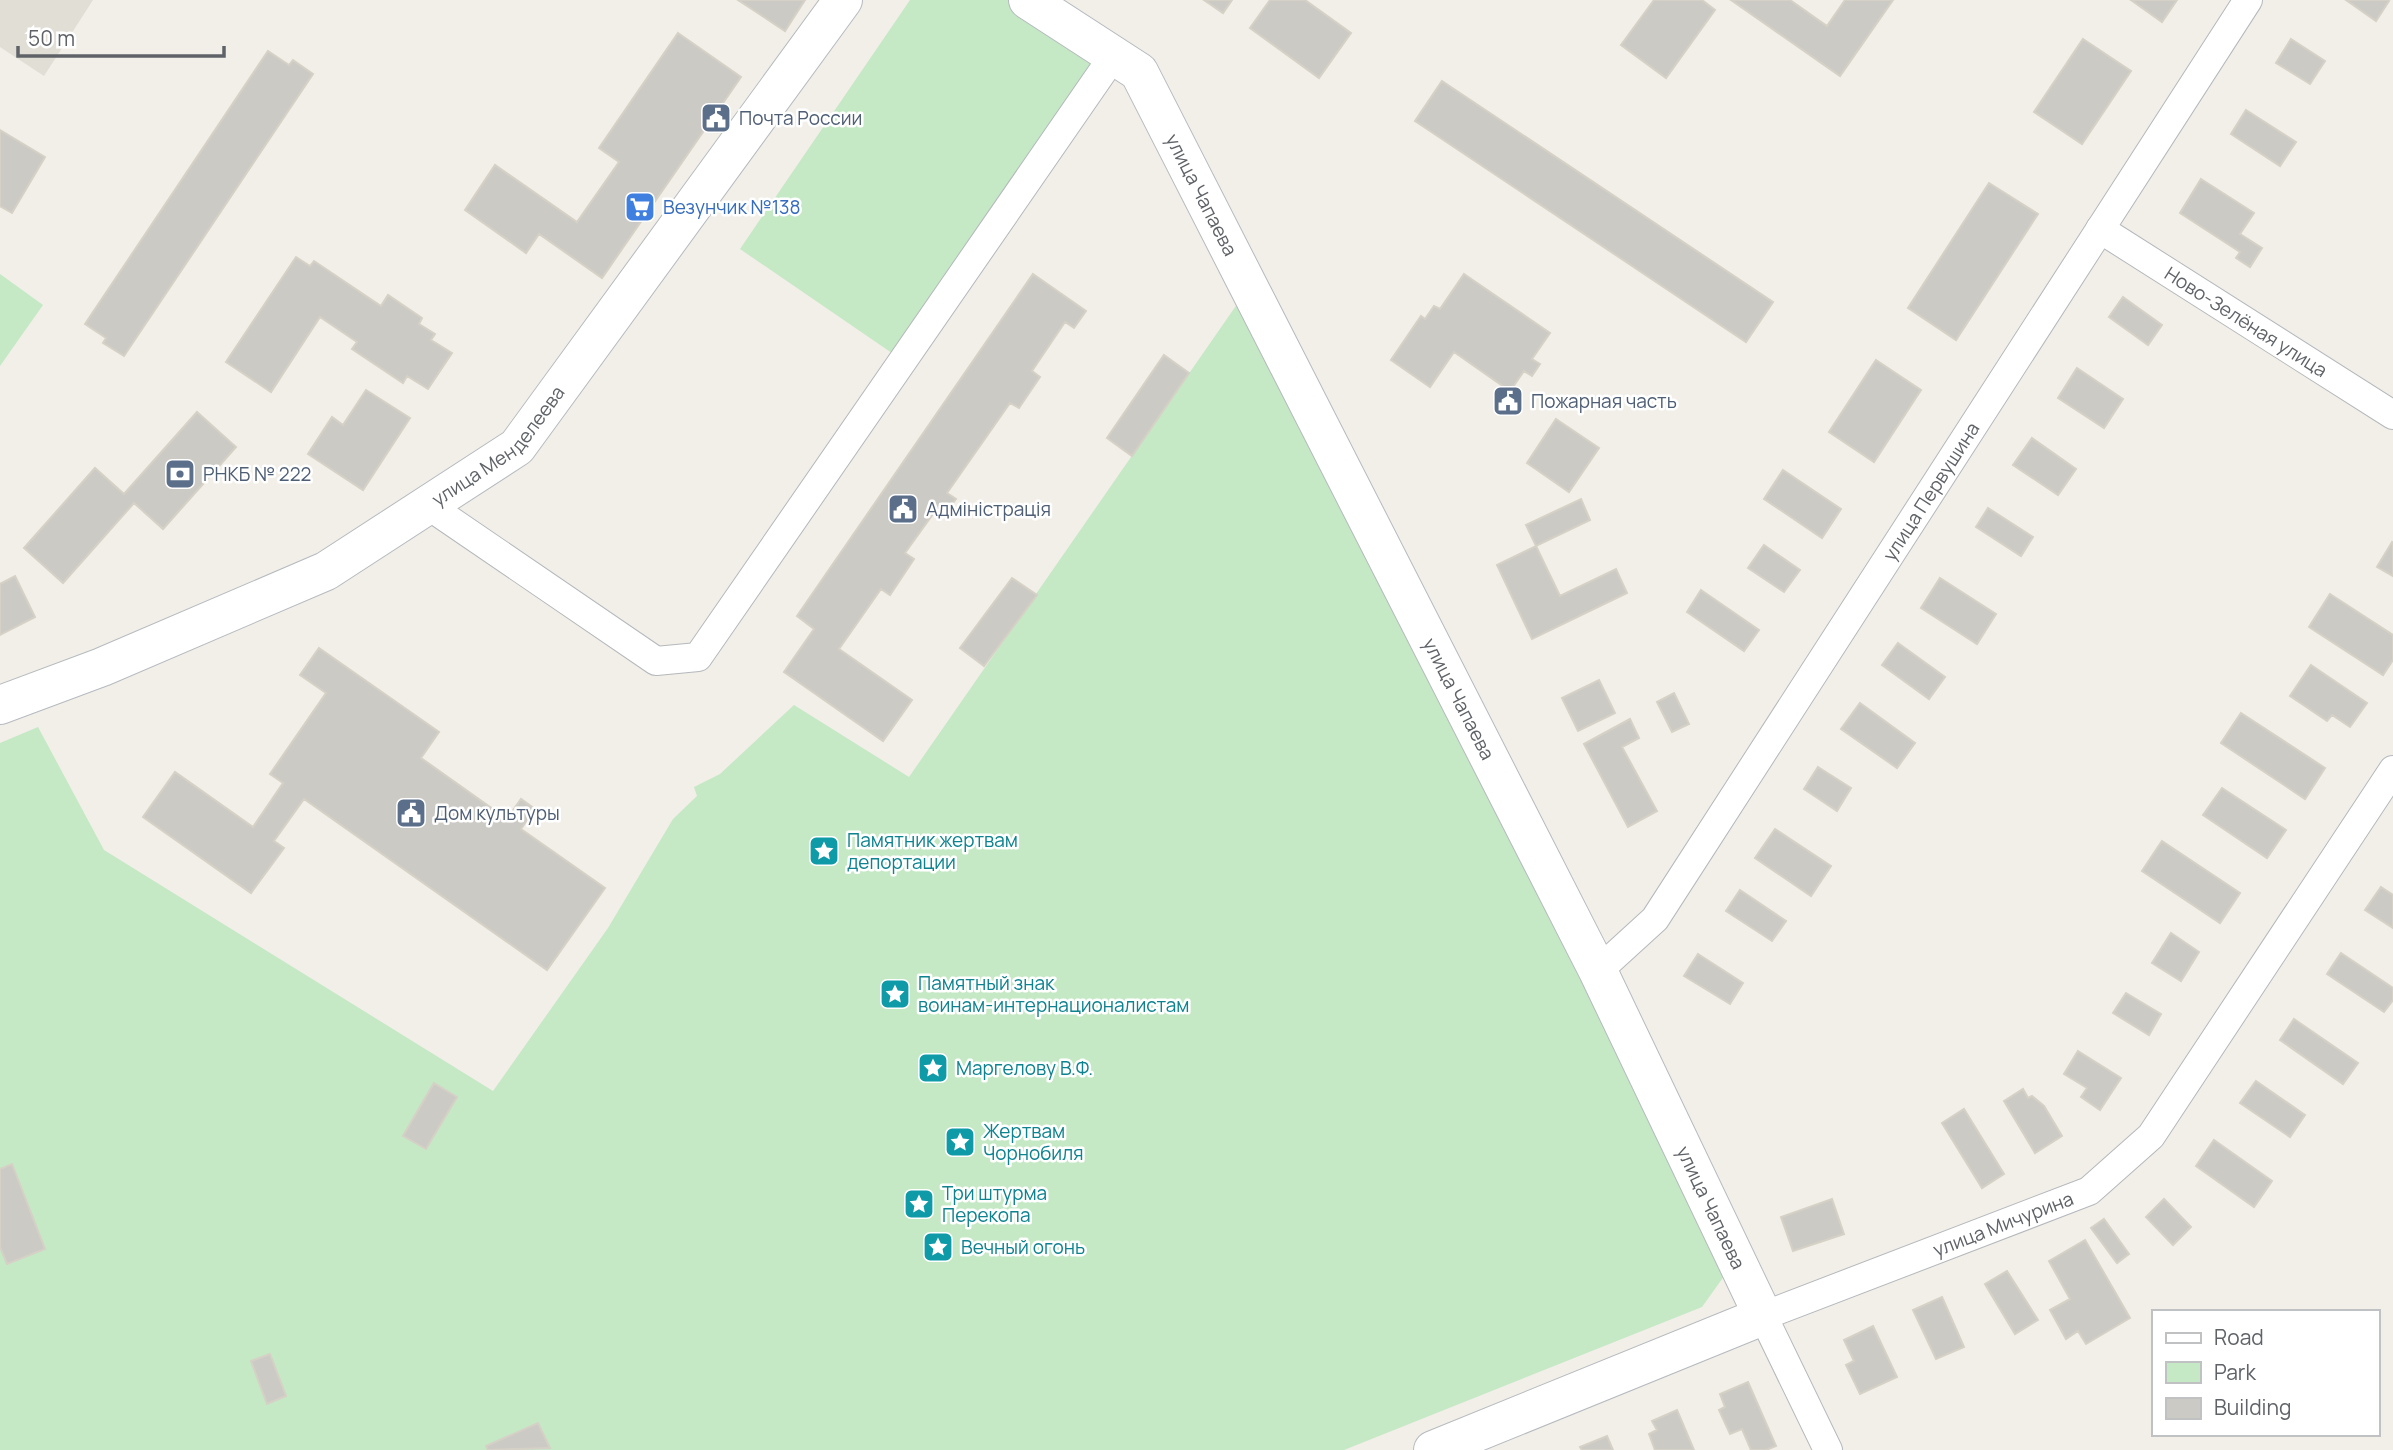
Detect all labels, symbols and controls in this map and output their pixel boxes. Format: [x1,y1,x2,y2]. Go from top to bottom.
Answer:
scale bar [18,14,224,58]
text: 50 m [28,24,75,52]
public building icon: Почта России [699,101,733,135]
place label: Почта России [739,105,862,131]
street label: улица Чапаева [1160,129,1244,260]
supermarket icon: Везунчик №138 [623,190,657,224]
place label: Везунчик №138 [663,194,801,220]
street label: Ново-Зелёная улица [2160,260,2332,383]
street label: улица Менделеева [427,380,570,512]
public building icon: Пожарная часть [1491,384,1525,418]
place label: Пожарная часть [1531,388,1677,414]
street label: улица Первушина [1877,417,1985,566]
bank icon: РНКБ № 222 [163,457,197,491]
place label: РНКБ № 222 [203,461,311,487]
public building icon: Адміністрація [886,492,920,526]
place label: Адміністрація [926,496,1051,522]
street label: улица Чапаева [1417,633,1501,764]
public building icon: Дом культуры [394,796,428,830]
place label: Дом культуры [434,800,560,826]
place label: Памятник жертвам депортации [847,827,1018,875]
place icon: Памятник жертвам депортации [807,834,841,868]
place label: Памятный знак воинам-интернационалистам [918,970,1189,1018]
place icon: Памятный знак воинам-интернационалистам [878,977,912,1011]
place icon: Маргелову В.Ф. [916,1051,950,1085]
place label: Маргелову В.Ф. [956,1055,1093,1081]
place label: Жертвам Чорнобиля [983,1118,1084,1166]
place icon: Жертвам Чорнобиля [943,1125,977,1159]
street label: улица Чапаева [1671,1142,1752,1274]
place label: Три штурма Перекопа [942,1180,1047,1228]
street label: улица Мичурина [1929,1185,2077,1263]
place icon: Три штурма Перекопа [902,1187,936,1221]
place icon: Вечный огонь [921,1230,955,1264]
place label: Вечный огонь [961,1234,1085,1260]
legend [2152,1310,2379,1436]
text: Road [2214,1323,2264,1351]
text: Park [2214,1358,2256,1386]
text: Building [2214,1393,2291,1421]

